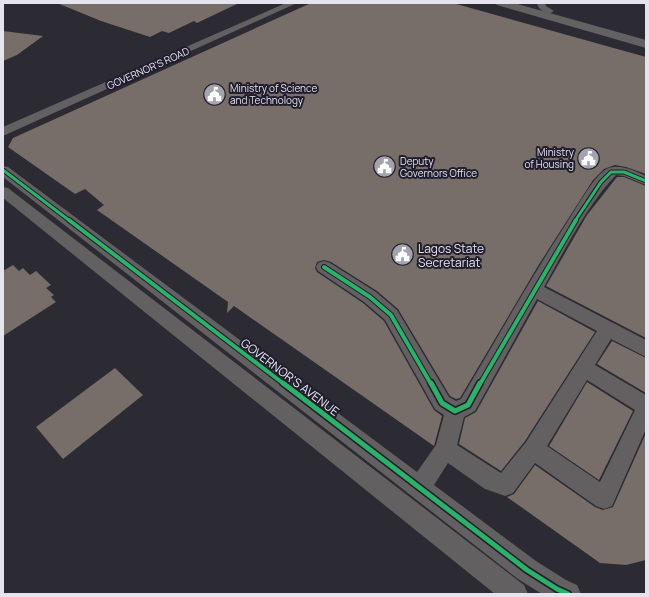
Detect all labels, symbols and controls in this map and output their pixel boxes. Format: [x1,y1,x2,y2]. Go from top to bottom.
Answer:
street label: GOVERNOR'S ROAD [105,43,192,92]
public building icon: Ministry of Science and Technology [202,81,228,107]
place label: Ministry of Science and Technology [230,81,317,107]
place label: Ministry of Housing [524,145,575,171]
public building icon: Ministry of Housing [576,145,602,171]
public building icon: Deputy Governors Office [372,154,398,180]
place label: Deputy Governors Office [400,154,477,180]
place label: Lagos State Secretariat [418,240,484,271]
public building icon: Lagos State Secretariat [390,242,416,268]
street label: GOVERNOR'S AVENUE [237,334,343,420]

